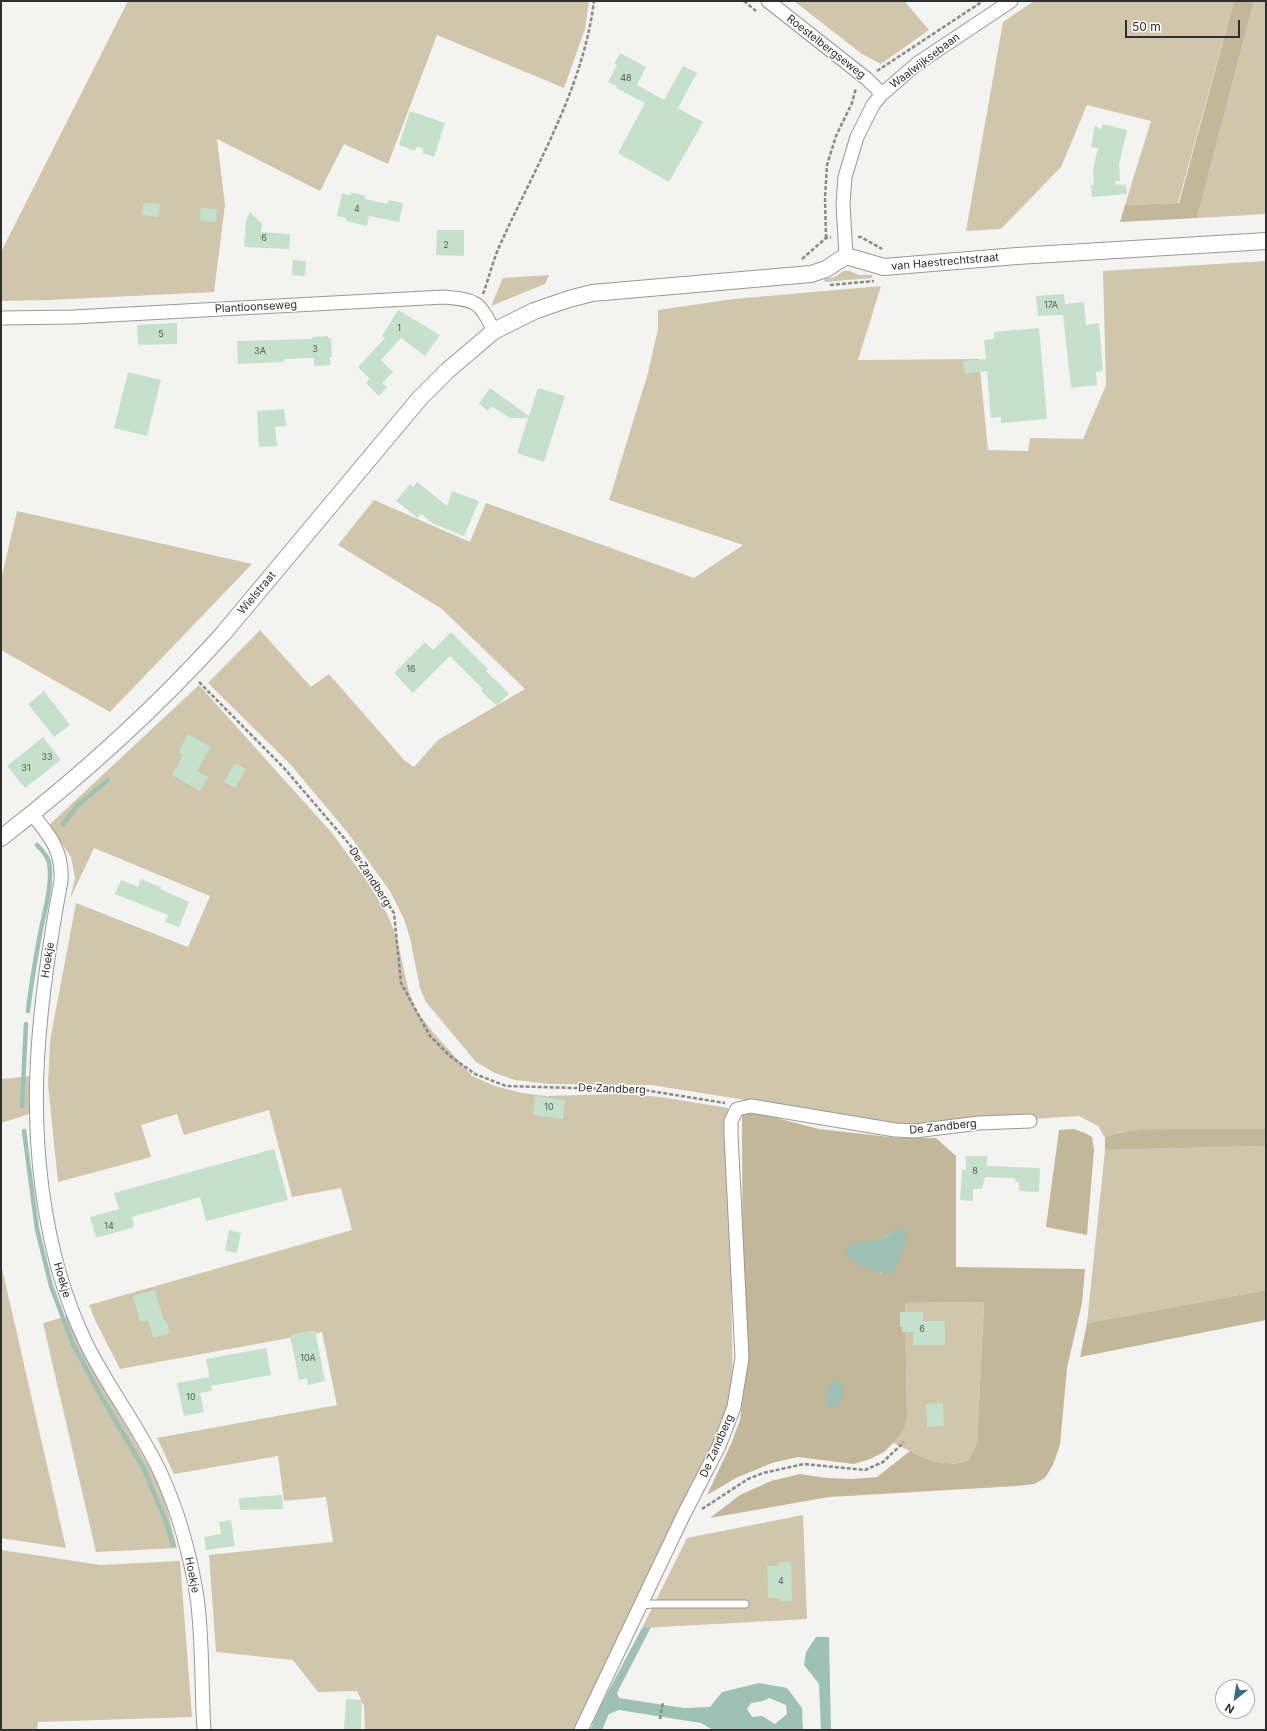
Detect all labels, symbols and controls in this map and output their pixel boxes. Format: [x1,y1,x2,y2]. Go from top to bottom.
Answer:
street label: Roestelbergseweg [784,12,868,82]
scale bar [1127,12,1242,38]
text: 50 m [1132,19,1161,34]
street label: Waalwijksebaan [888,31,962,91]
house number: 48 [620,73,632,83]
house number: 4 [354,204,360,214]
house number: 6 [261,233,267,243]
house number: 2 [443,240,449,250]
street label: van Haestrechtstraat [891,251,999,273]
street label: Plantloonseweg [215,298,297,316]
house number: 17A [1044,300,1058,310]
house number: 1 [397,323,401,333]
house number: 5 [158,329,164,339]
house number: 3 [312,344,318,354]
house number: 3A [254,346,266,356]
street label: Wielstraat [235,569,279,617]
house number: 16 [406,664,416,674]
house number: 33 [41,752,53,762]
house number: 31 [21,763,31,773]
street label: De Zandberg [346,845,394,909]
street label: Hoekje [39,941,57,979]
street label: De Zandberg [578,1081,646,1097]
house number: 10 [544,1102,554,1112]
street label: De Zandberg [909,1117,977,1137]
house number: 8 [972,1166,978,1176]
house number: 14 [104,1221,114,1231]
street label: Hoekje [51,1261,73,1299]
house number: 6 [919,1324,925,1334]
house number: 10A [300,1353,316,1363]
house number: 10 [186,1392,196,1402]
street label: De Zandberg [697,1412,737,1480]
street label: Hoekje [182,1556,202,1594]
house number: 4 [778,1576,784,1586]
north arrow [1215,1679,1255,1719]
text: N [1222,1700,1237,1717]

